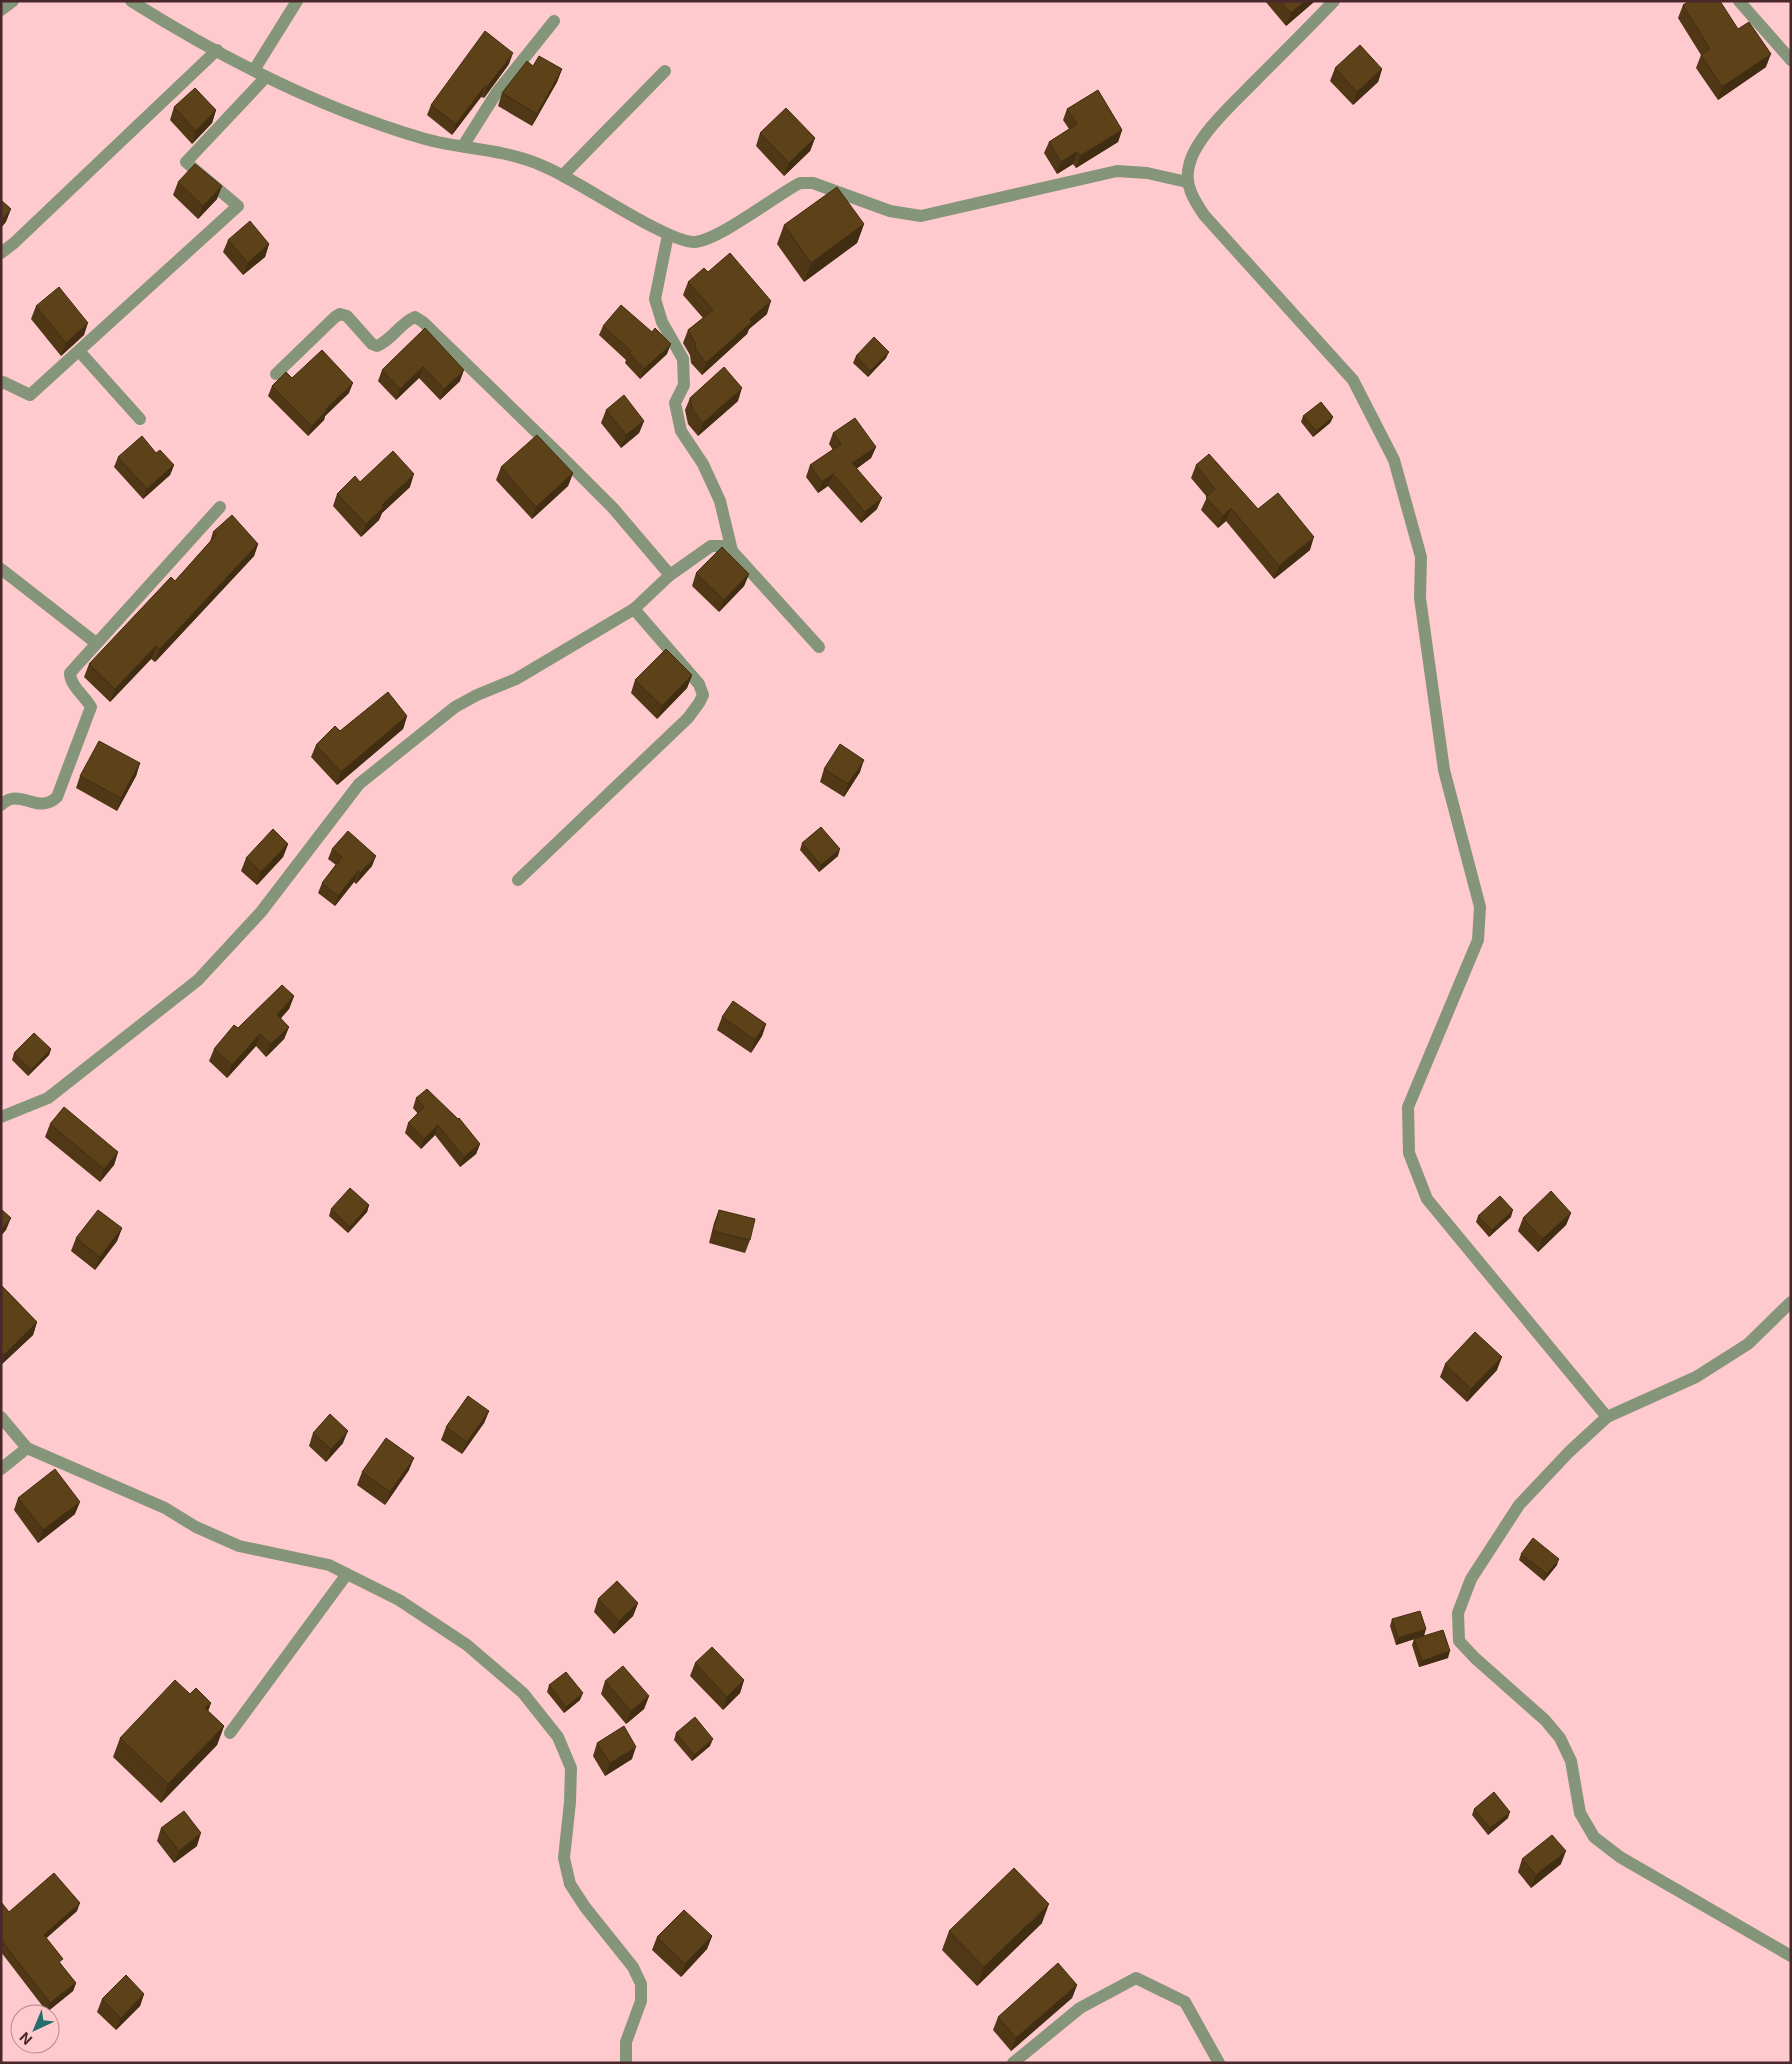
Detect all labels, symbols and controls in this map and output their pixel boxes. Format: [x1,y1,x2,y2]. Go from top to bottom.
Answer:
north arrow [10,2004,60,2054]
text: N [16,2029,35,2049]

